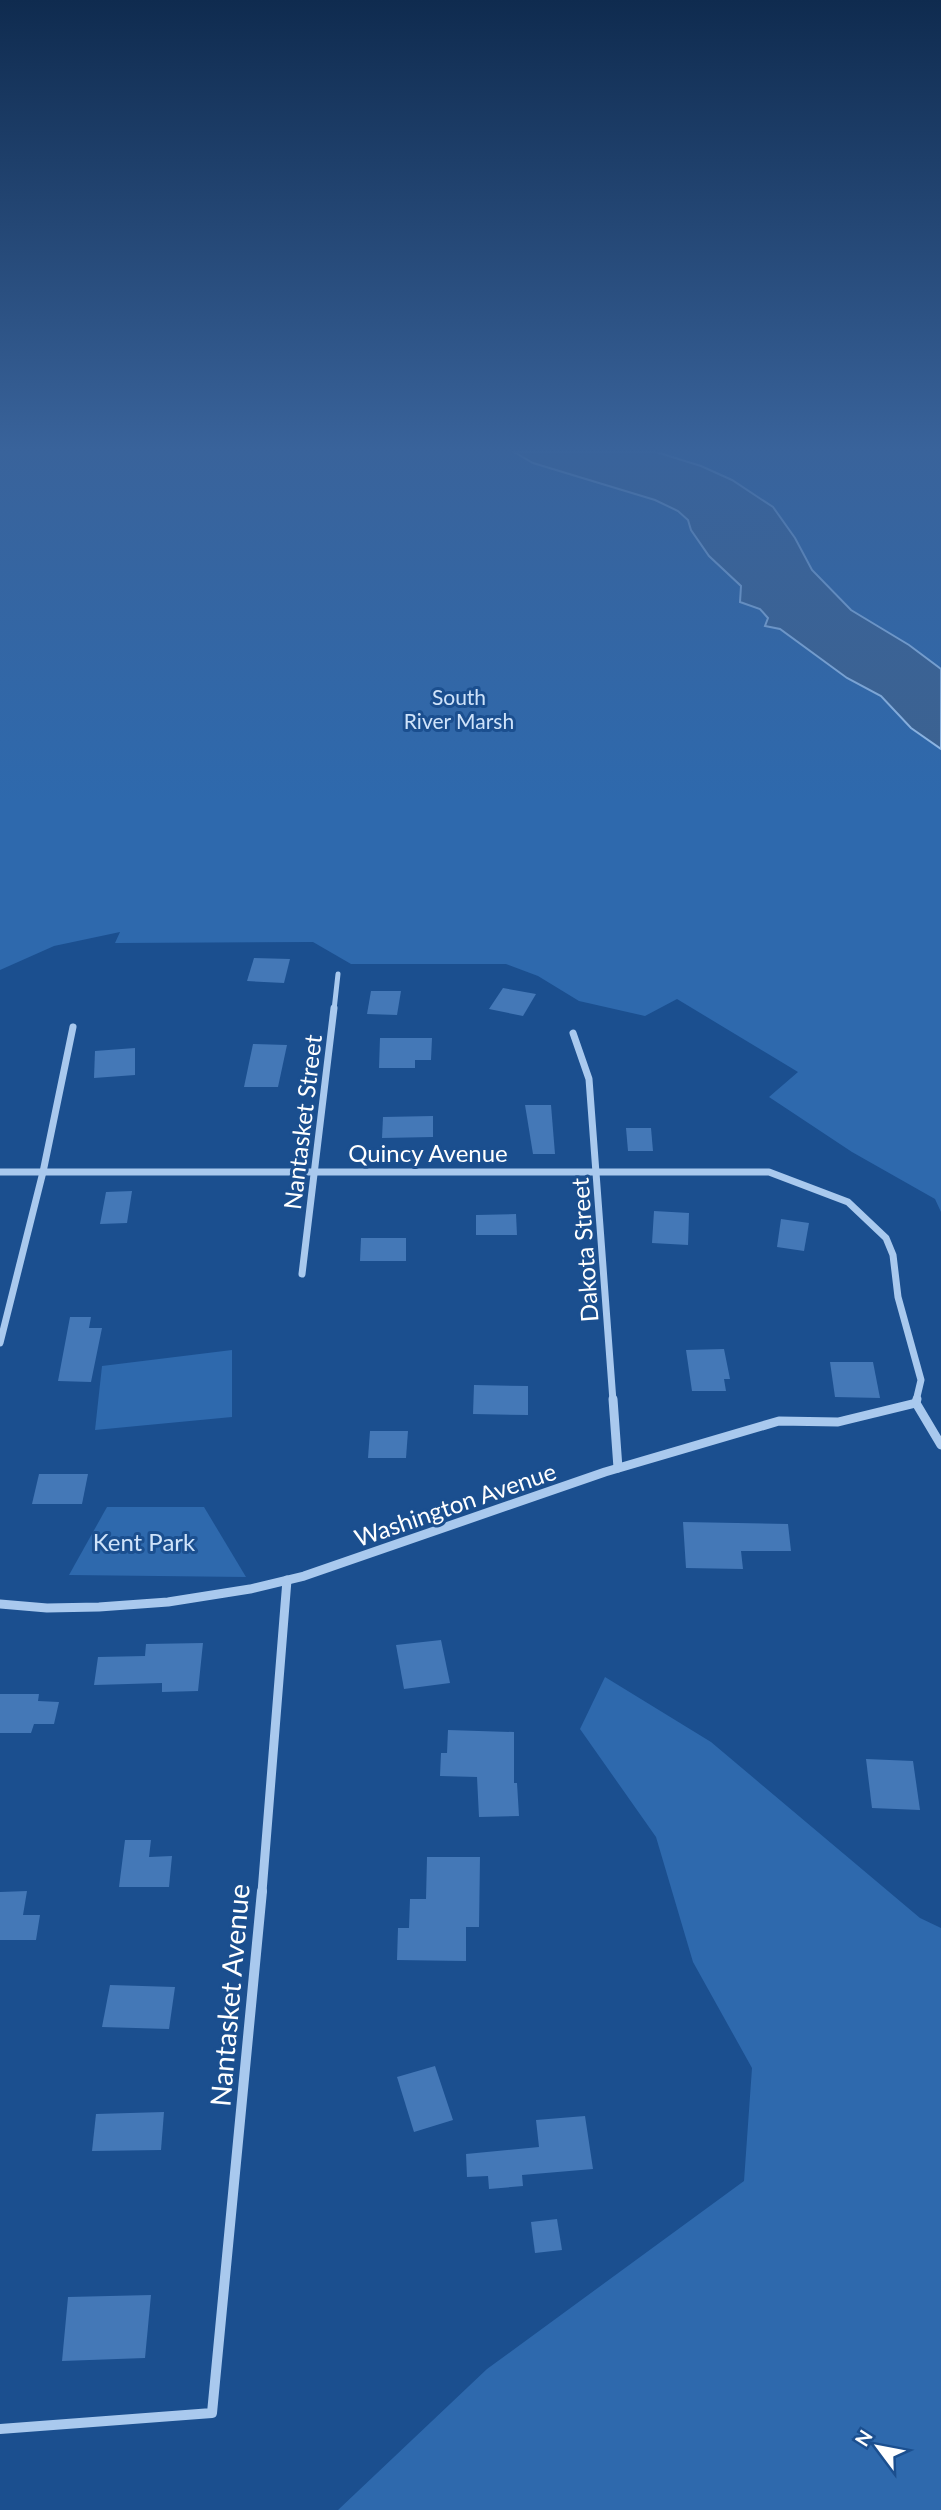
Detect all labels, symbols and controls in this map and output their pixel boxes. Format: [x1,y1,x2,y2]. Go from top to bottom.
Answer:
park label: South River Marsh [404,684,514,733]
street label: Nantasket Street [277,1032,327,1211]
street label: Quincy Avenue [348,1138,508,1167]
street label: Dakota Street [564,1176,604,1323]
street label: Washington Avenue [350,1456,560,1552]
park label: Kent Park [93,1527,196,1556]
street label: Nantasket Avenue [202,1882,256,2108]
north arrow [843,2412,913,2482]
text: N [850,2425,877,2450]

